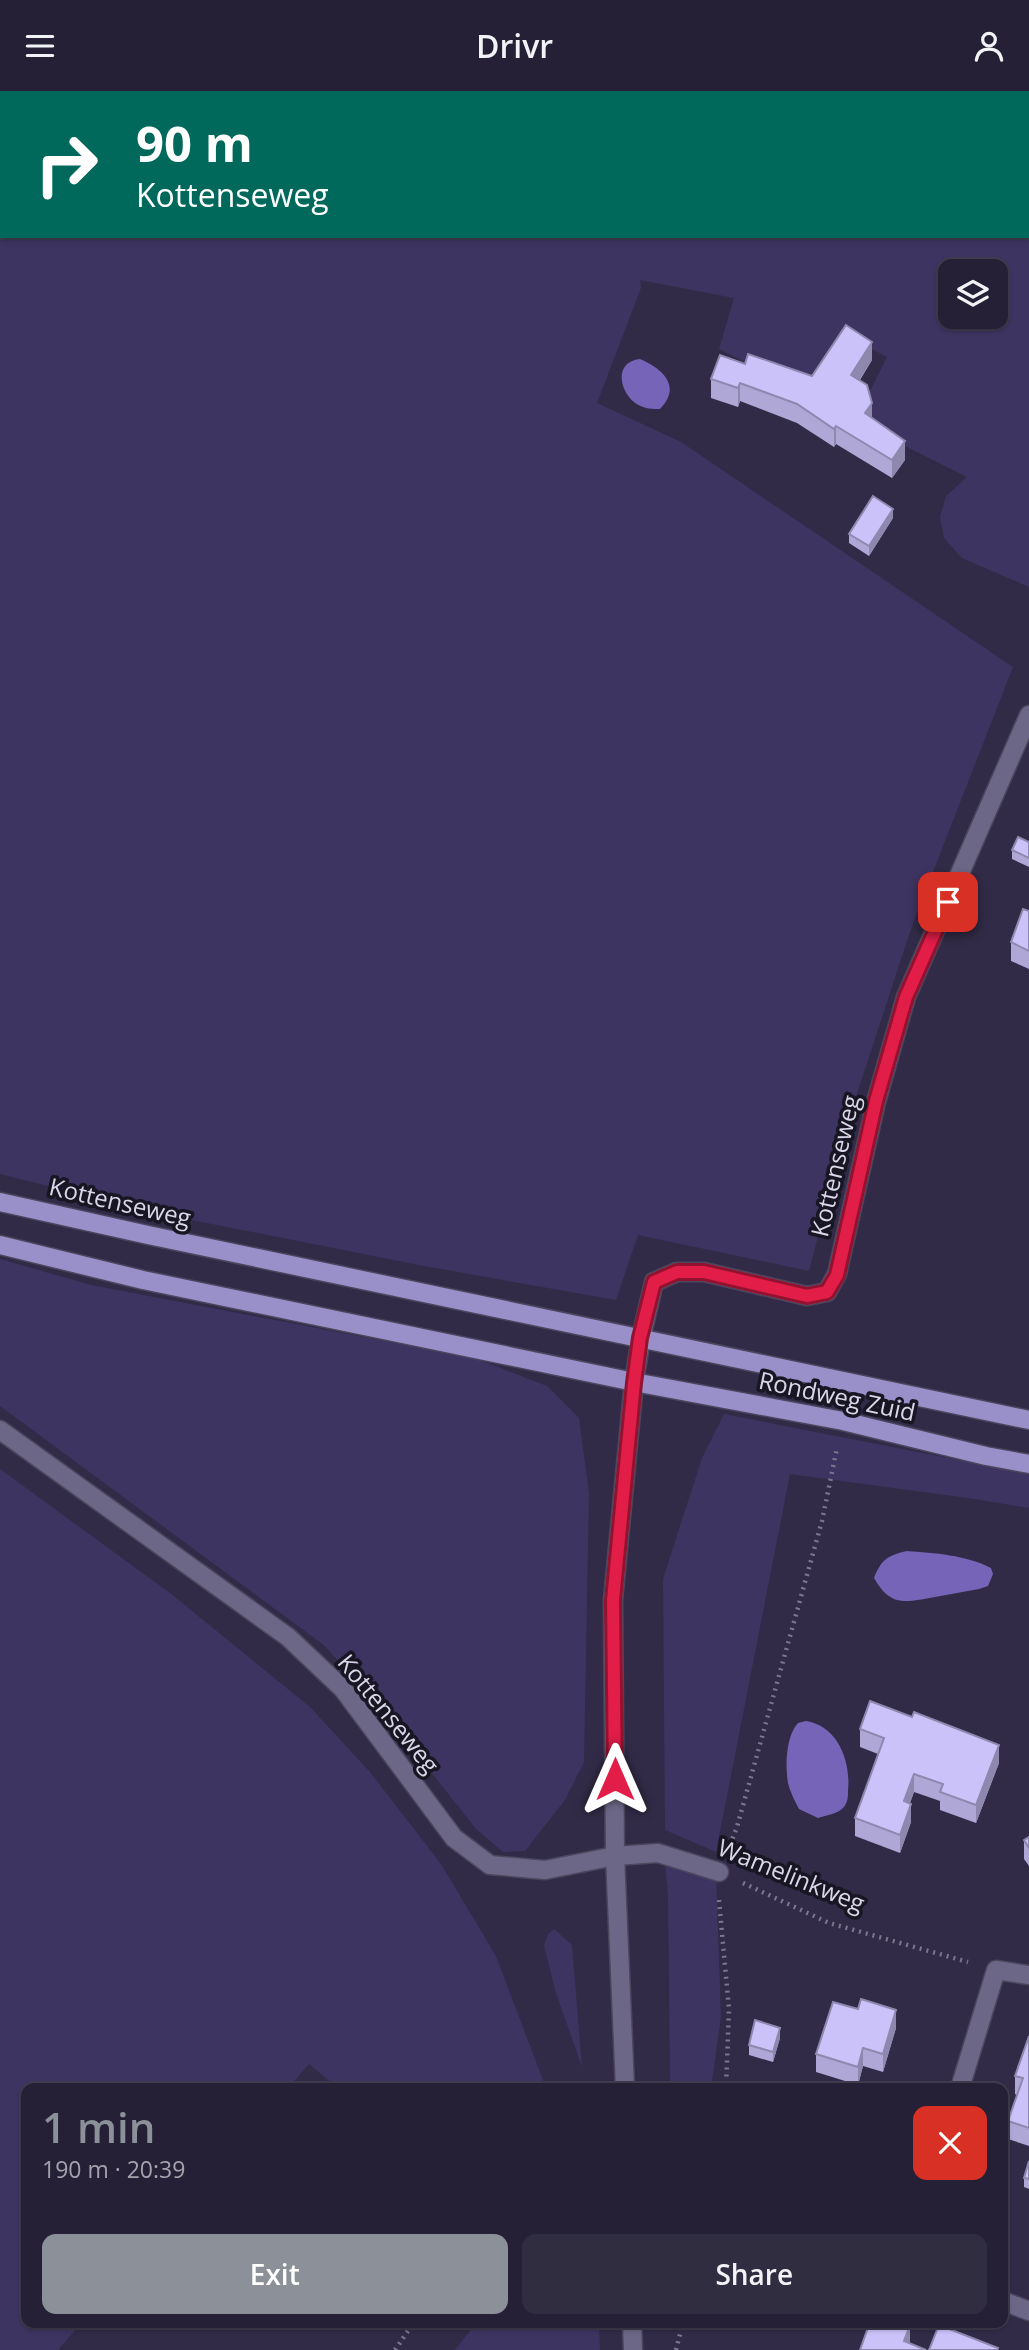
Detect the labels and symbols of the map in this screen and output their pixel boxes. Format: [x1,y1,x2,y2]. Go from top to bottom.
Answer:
pin [918,872,978,932]
street label: Kottenseweg [802,1092,867,1240]
street label: Kottenseweg [46,1169,194,1234]
street label: Rondweg Zuid [756,1363,919,1428]
street label: Kottenseweg [331,1647,447,1780]
position arrow [578,1742,652,1816]
street label: Wamelinkweg [713,1830,870,1919]

